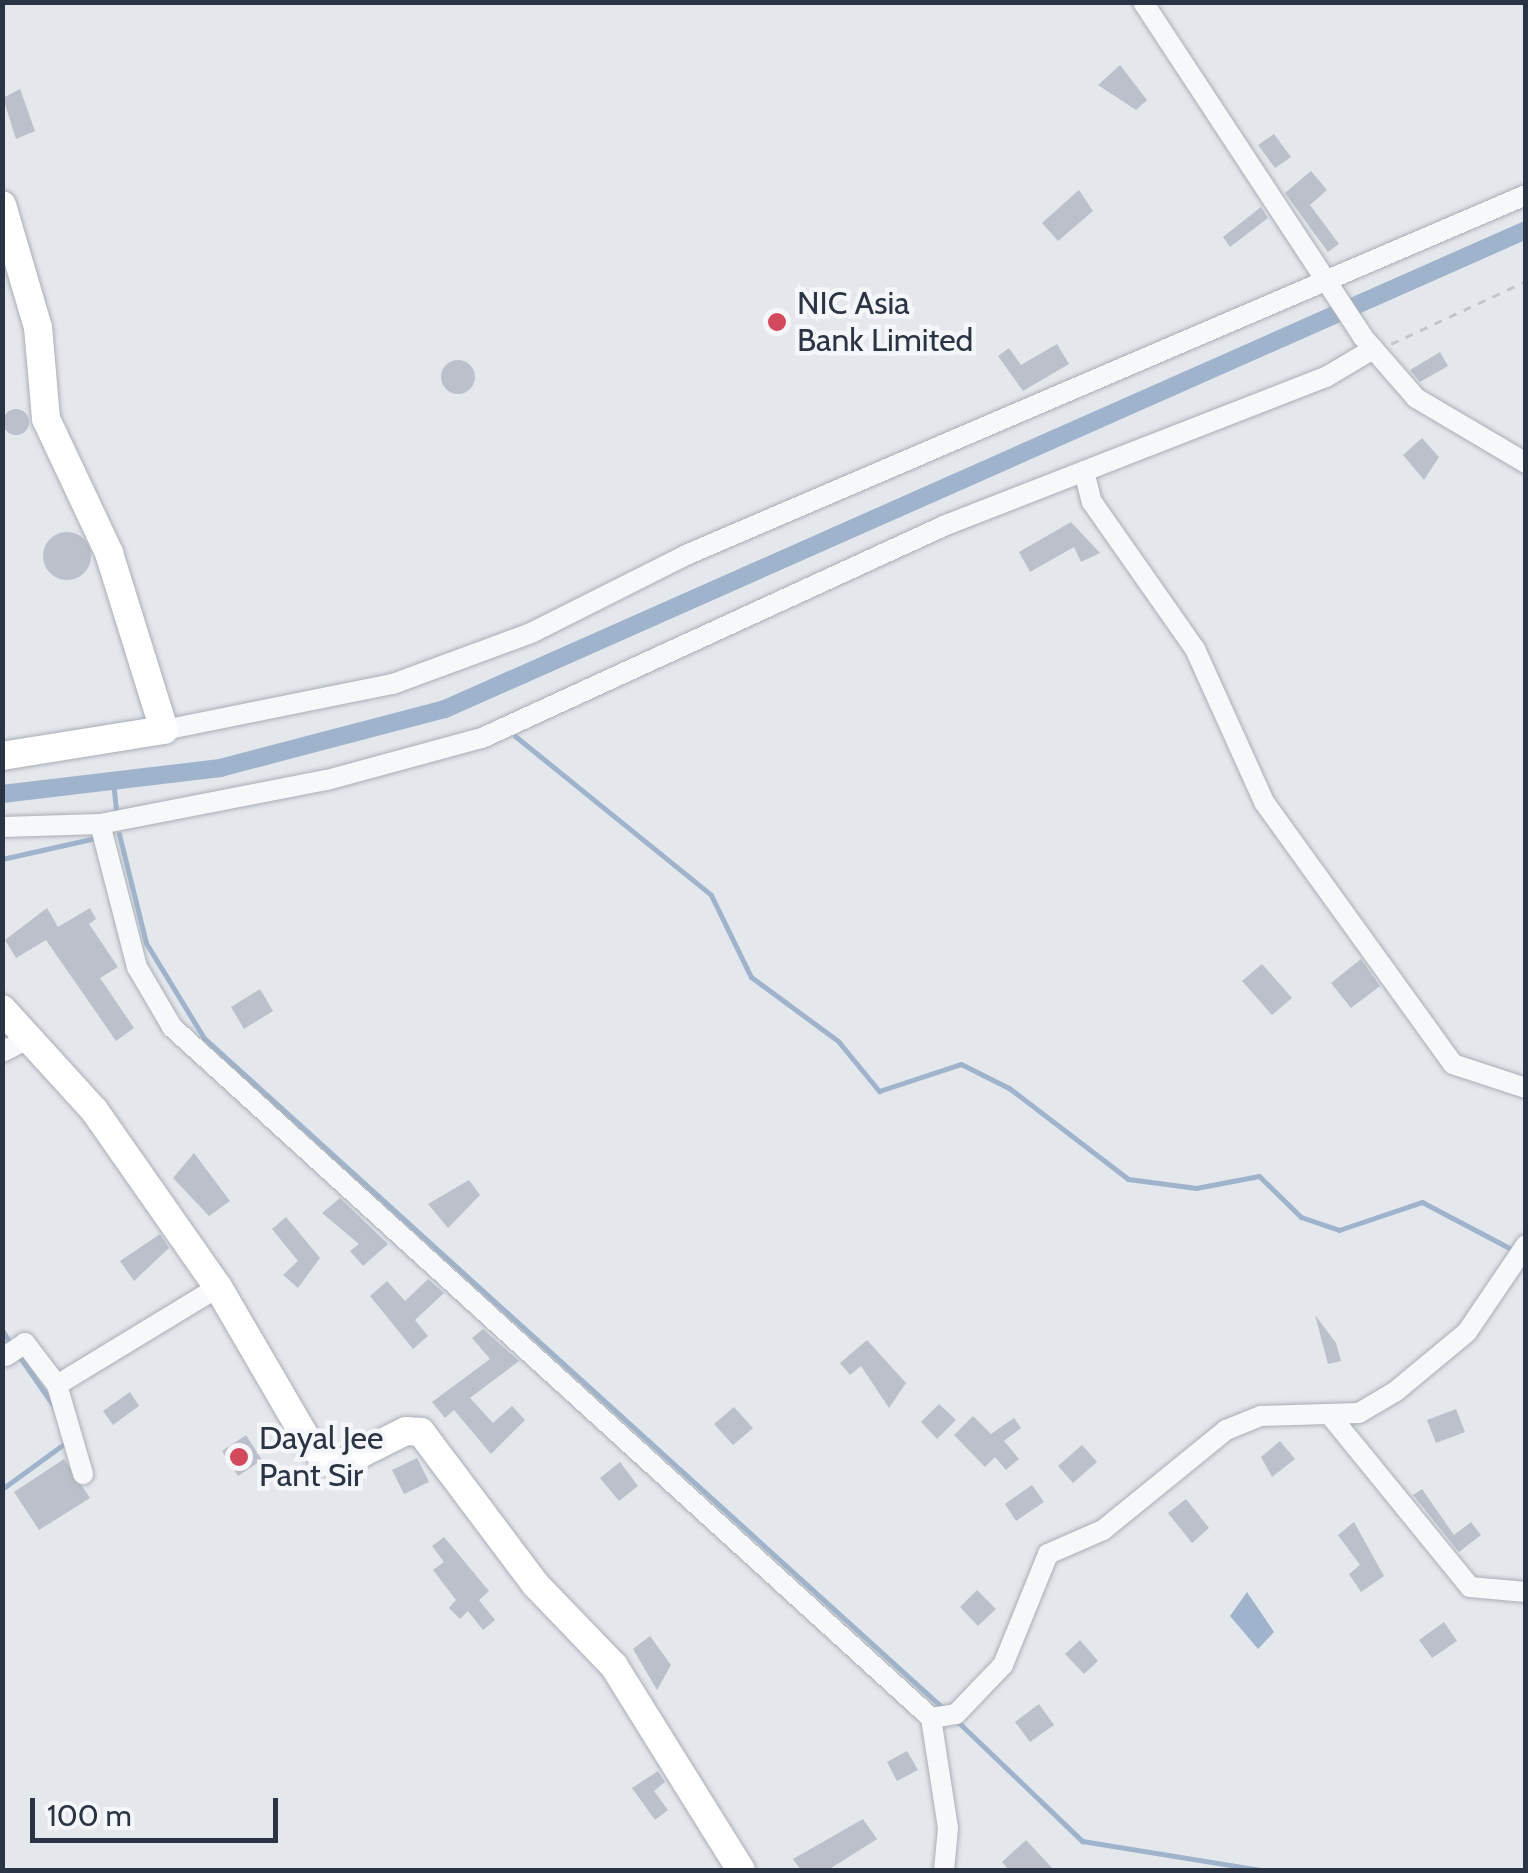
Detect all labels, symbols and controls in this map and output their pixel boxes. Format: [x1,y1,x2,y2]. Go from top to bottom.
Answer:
place label: NIC Asia Bank Limited [797,285,973,360]
marker: NIC Asia Bank Limited [766,311,788,333]
place label: Dayal Jee Pant Sir [259,1420,383,1495]
marker: Dayal Jee Pant Sir [228,1446,250,1468]
scale bar [35,1778,282,1840]
text: 100 m [47,1797,132,1834]

